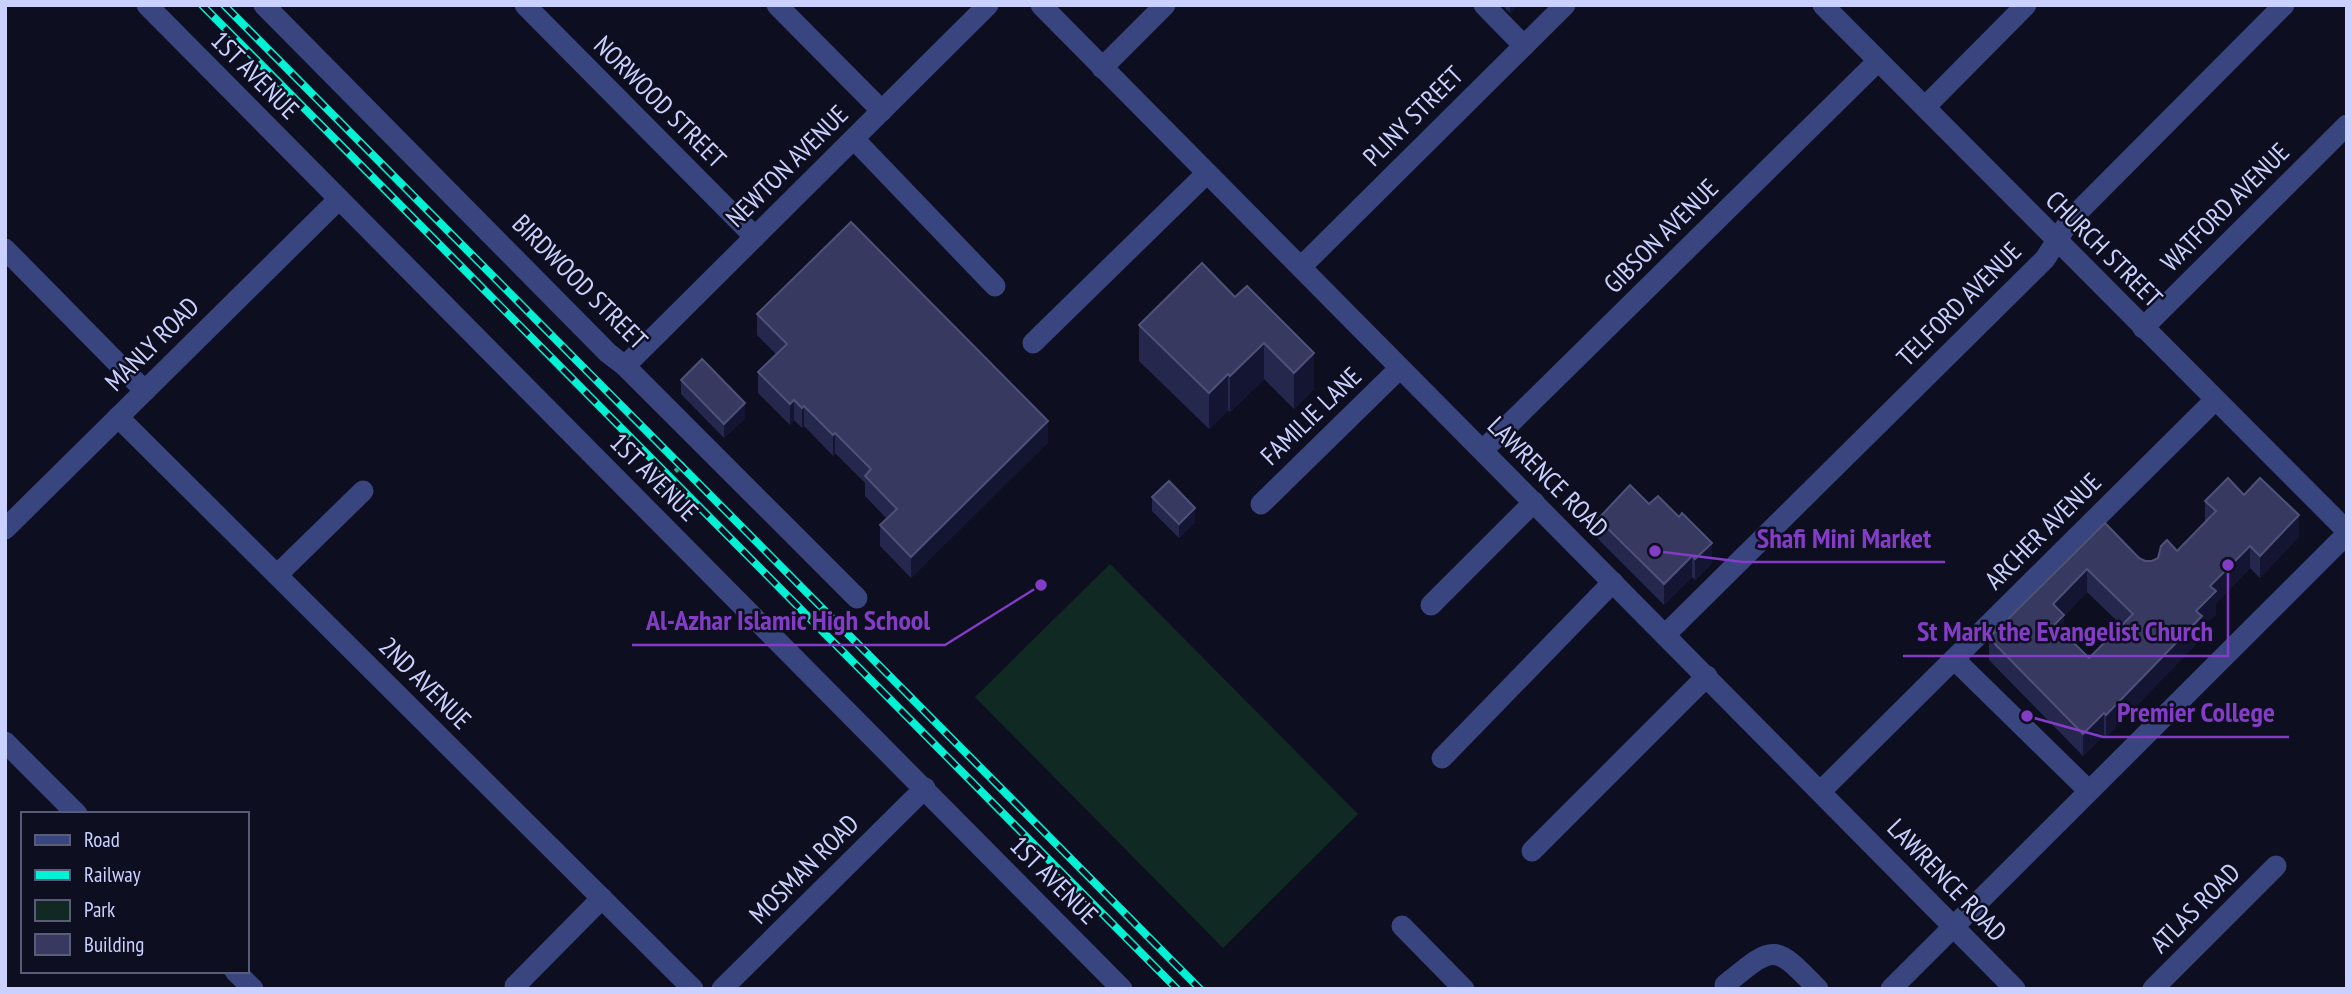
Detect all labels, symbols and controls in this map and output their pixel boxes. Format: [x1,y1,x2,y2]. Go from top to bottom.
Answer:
street label: 1ST AVENUE [204,24,306,126]
street label: NORWOOD STREET [587,29,734,175]
street label: PLINY STREET [1356,58,1470,173]
street label: NEWTON AVENUE [719,98,855,234]
street label: WATFORD AVENUE [2153,135,2296,278]
street label: GIBSON AVENUE [1596,171,1725,300]
street label: CHURCH STREET [2039,183,2170,314]
street label: BIRDWOOD STREET [506,207,655,356]
street label: TELFORD AVENUE [1889,234,2028,373]
street label: MANLY ROAD [98,290,206,398]
street label: FAMILIE LANE [1253,359,1368,472]
street label: LAWRENCE ROAD [1481,409,1616,544]
street label: 1ST AVENUE [603,426,705,528]
street label: ARCHER AVENUE [1977,465,2108,596]
callout: Shafi Mini Market [1743,513,1945,562]
text: Shafi Mini Market [1757,519,1931,556]
callout: Al-Azhar Islamic High School [632,596,945,645]
text: Al-Azhar Islamic High School [645,601,930,638]
callout: St Mark the Evangelist Church [1903,607,2228,656]
text: St Mark the Evangelist Church [1917,612,2213,649]
street label: 2ND AVENUE [372,630,478,736]
callout: Premier College [2103,688,2289,737]
text: Premier College [2117,693,2275,730]
street label: MOSMAN ROAD [742,807,865,930]
street label: LAWRENCE ROAD [1881,811,2014,948]
legend [21,812,248,973]
text: Road [84,826,120,853]
street label: 1ST AVENUE [1003,829,1105,931]
street label: ATLAS ROAD [2143,856,2247,960]
text: Railway [84,861,141,888]
text: Park [84,896,115,923]
text: Building [84,931,144,958]

